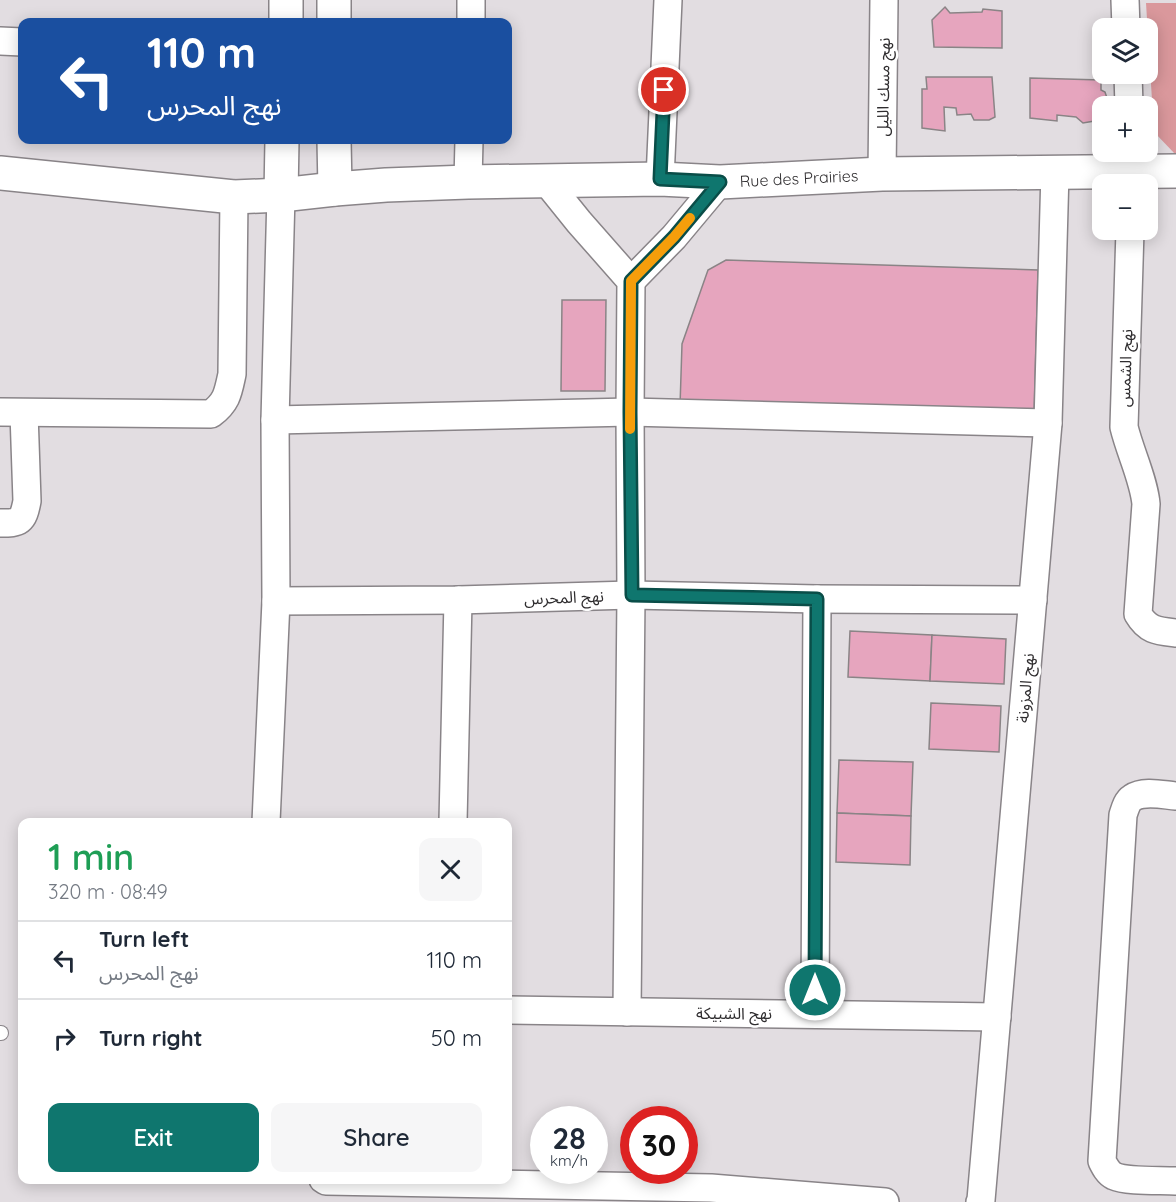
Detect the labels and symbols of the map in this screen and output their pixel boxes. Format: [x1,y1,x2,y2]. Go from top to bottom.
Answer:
street label: نهج مسك الليل [872,37,897,137]
pin [638,64,689,115]
street label: Rue des Prairies [739,165,859,191]
street label: نهج الشمس [1114,329,1139,408]
street label: نهج المحرس [524,586,604,611]
street label: نهج المزونة [1012,652,1041,724]
position arrow [783,958,847,1022]
street label: نهج الشبيكة [696,1003,772,1026]
speed limit sign: 30 [620,1106,698,1184]

